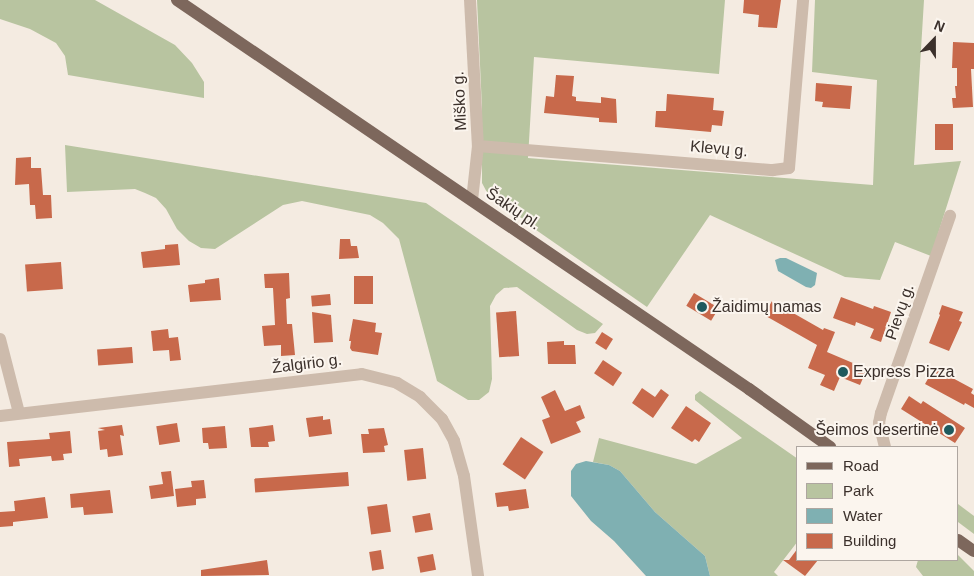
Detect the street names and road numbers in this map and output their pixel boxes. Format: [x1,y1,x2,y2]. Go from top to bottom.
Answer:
street label: Miško g. [449,71,471,131]
street label: Klevų g. [689,137,749,161]
street label: Šakių pl. [482,184,544,234]
street label: Pievų g. [882,282,918,342]
street label: Žalgirio g. [271,350,343,378]

